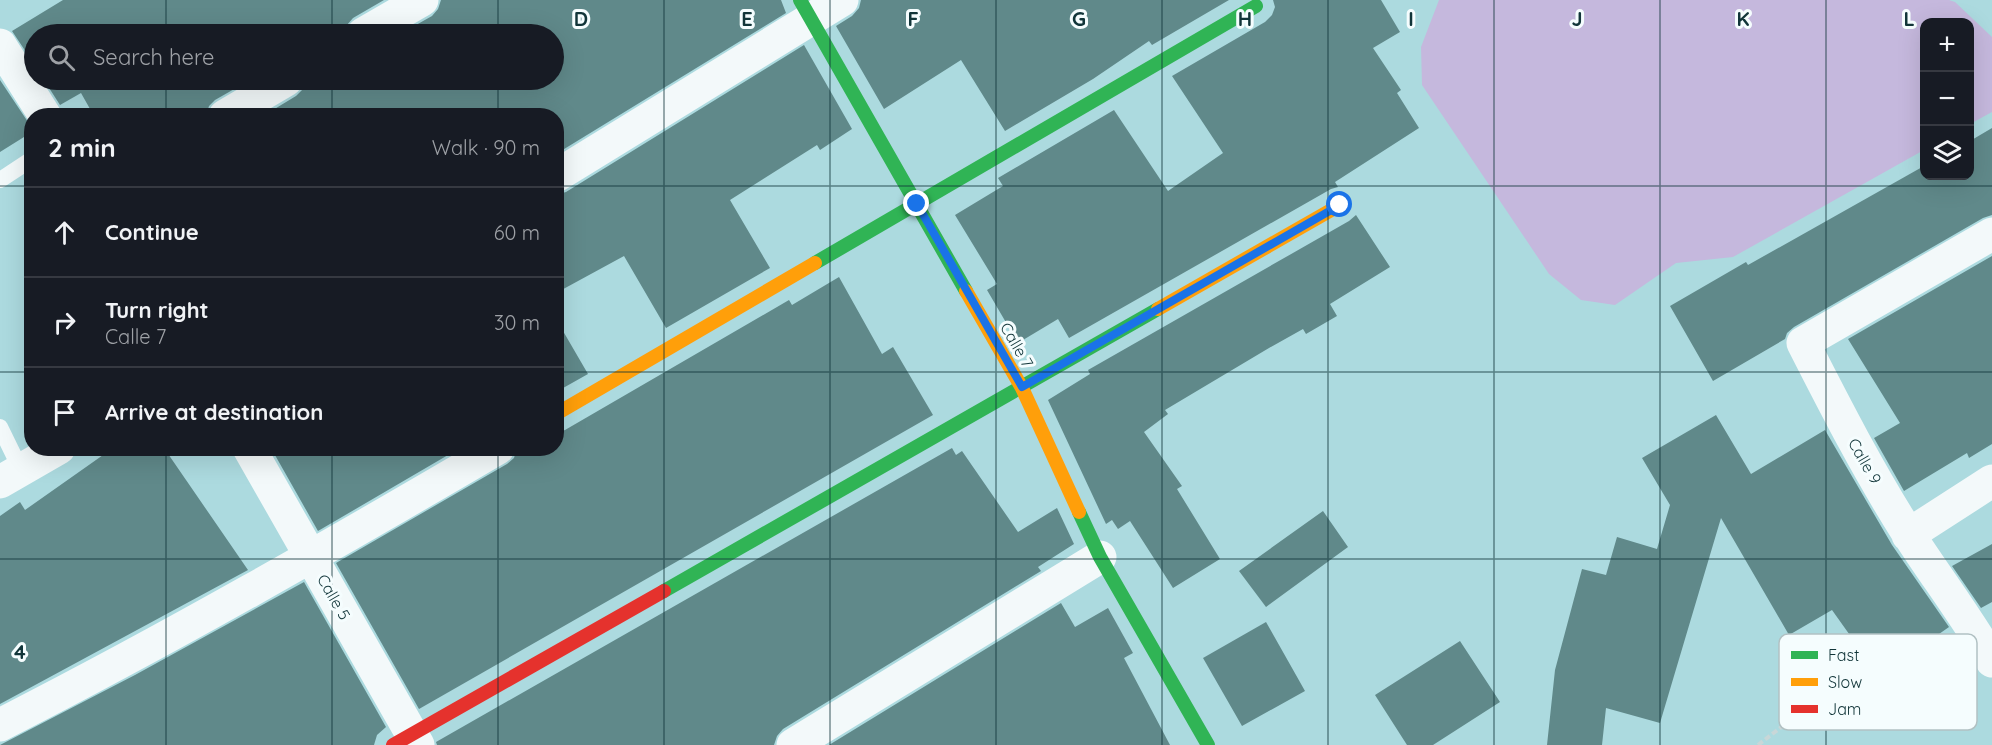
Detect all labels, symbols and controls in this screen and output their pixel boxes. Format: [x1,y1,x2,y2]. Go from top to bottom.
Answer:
text: D [574,6,588,31]
text: E [741,6,753,31]
text: F [907,6,919,31]
text: G [1072,6,1086,31]
text: H [1238,6,1252,31]
text: I [1408,6,1414,31]
text: J [1571,6,1583,31]
text: K [1736,6,1750,31]
text: L [1903,6,1915,31]
map controls [1920,18,1974,180]
button: + [1920,18,1974,72]
search box [24,24,564,90]
icon: search [45,41,78,74]
text: Search here [93,43,214,71]
button: − [1920,72,1974,126]
button: layers [1920,126,1974,180]
text: 2 min [48,131,116,164]
text: Walk · 90 m [432,135,540,160]
route end [903,190,929,216]
route start [1326,191,1352,217]
icon: ahead [48,216,81,249]
text: Continue [105,218,199,246]
text: 60 m [494,220,540,245]
text: Turn right [105,296,209,324]
icon: right [48,306,81,339]
text: 30 m [494,310,540,335]
street label: Calle 7 [996,319,1038,371]
text: Calle 7 [105,324,166,349]
icon: arrive [48,396,81,429]
text: Arrive at destination [105,398,323,426]
street label: Calle 9 [1844,434,1886,488]
street label: Calle 5 [313,571,355,623]
legend [1779,634,1977,730]
text: 4 [14,639,26,664]
text: Fast [1828,645,1859,665]
text: Slow [1828,672,1862,692]
text: Jam [1828,699,1861,719]

